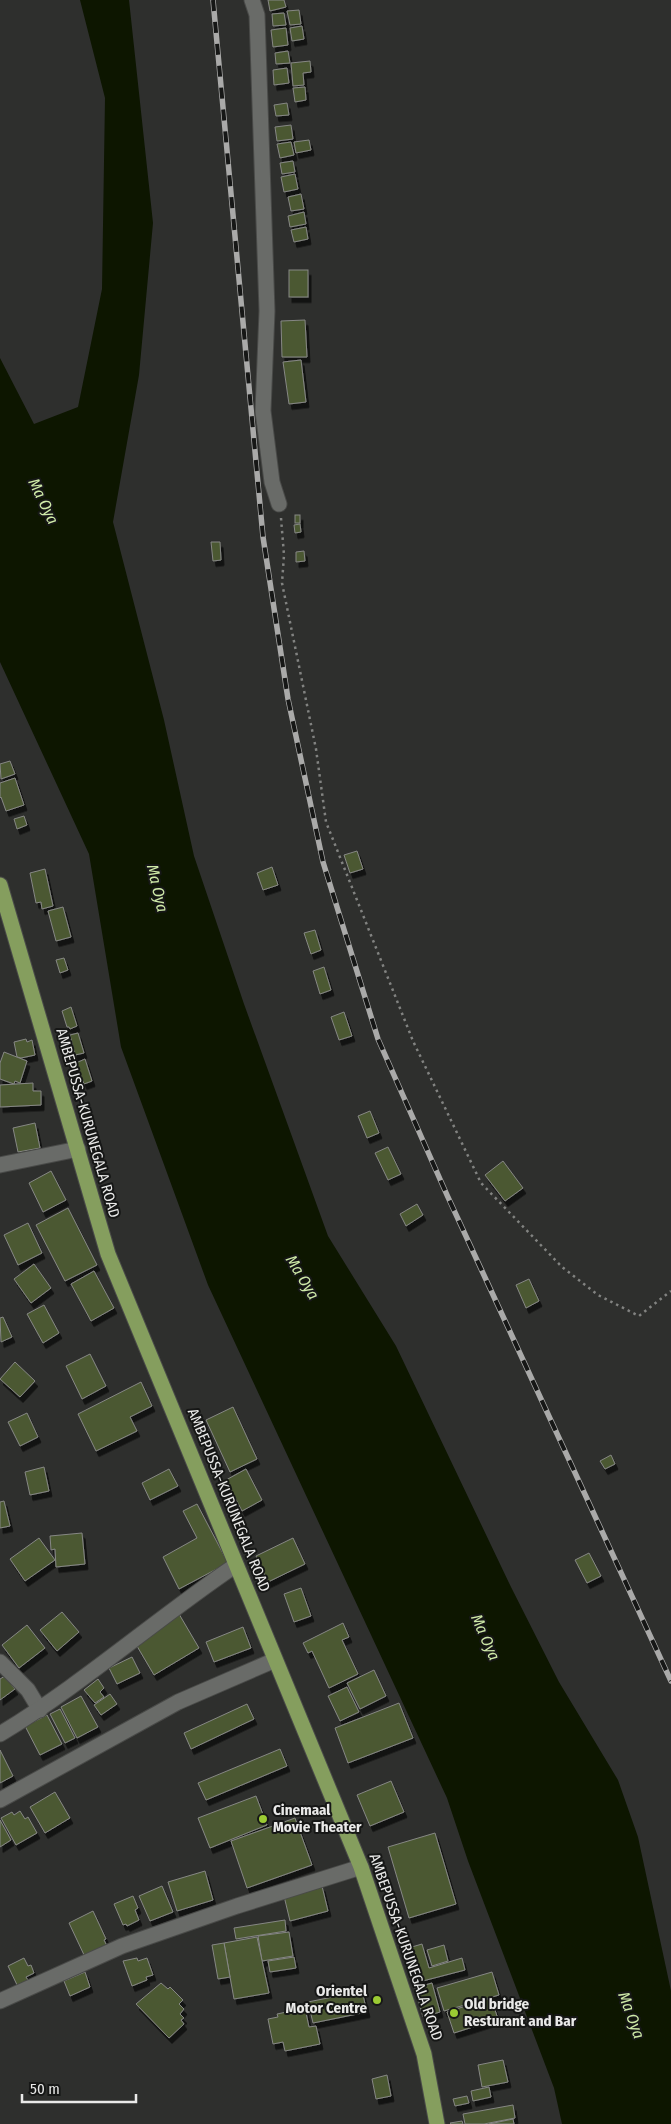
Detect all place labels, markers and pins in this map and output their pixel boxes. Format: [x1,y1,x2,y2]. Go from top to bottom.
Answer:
place label: Cinemaal Movie Theater [273,1801,362,1836]
marker: Cinemaal Movie Theater [257,1813,269,1825]
place label: Orientel Motor Centre [286,1982,368,2017]
marker: Orientel Motor Centre [371,1994,383,2006]
place label: Old bridge Resturant and Bar [464,1995,577,2030]
marker: Old bridge Resturant and Bar [448,2007,460,2019]

